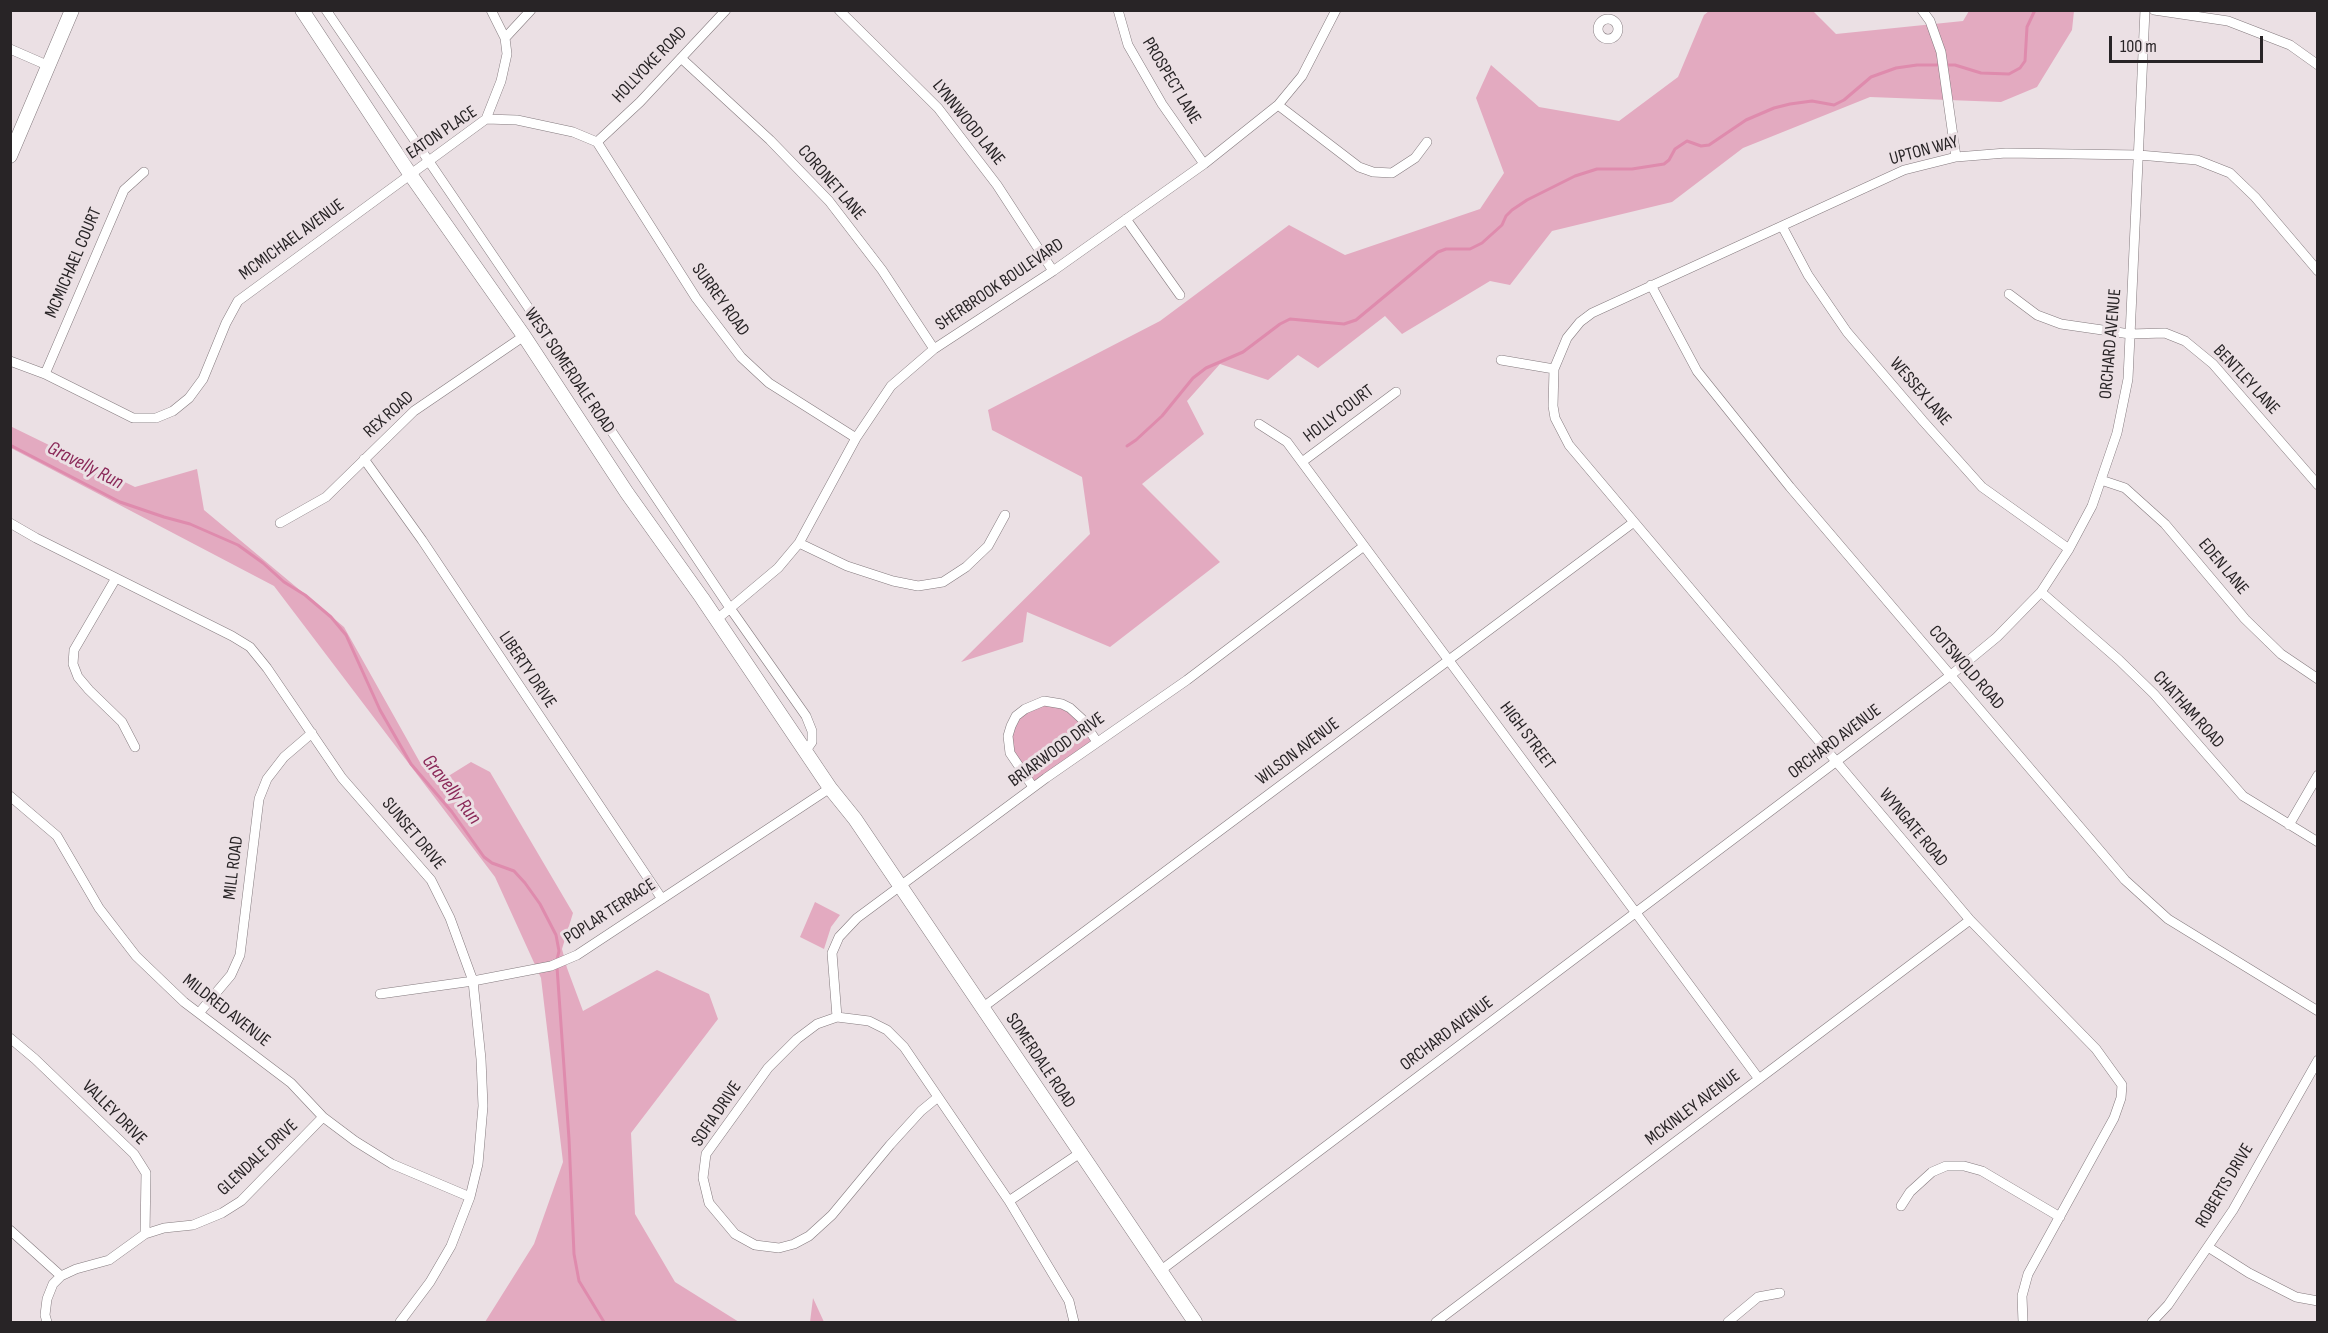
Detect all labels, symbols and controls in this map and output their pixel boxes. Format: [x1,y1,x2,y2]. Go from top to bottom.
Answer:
street label: HOLLYOKE ROAD [608,22,692,108]
scale bar [2112,24,2266,62]
street label: PROSPECT LANE [1137,34,1205,128]
text: 100 m [2120,36,2157,57]
street label: LYNNWOOD LANE [927,76,1009,170]
street label: EATON PLACE [403,102,481,164]
street label: UPTON WAY [1887,131,1961,171]
street label: CORONET LANE [793,141,869,225]
street label: MCMICHAEL AVENUE [235,195,349,285]
street label: MCMICHAEL COURT [41,204,107,322]
street label: SHERBROOK BOULEVARD [932,234,1068,336]
street label: SURREY ROAD [686,259,754,341]
street label: ORCHARD AVENUE [2095,288,2127,400]
street label: WEST SOMERDALE ROAD [519,304,619,438]
street label: BENTLEY LANE [2208,341,2284,419]
street label: WESSEX LANE [1885,353,1955,431]
street label: HOLLY COURT [1300,381,1378,447]
street label: REX ROAD [360,387,418,443]
water label: Gravelly Run [43,437,127,495]
street label: EDEN LANE [2193,534,2253,600]
street label: COTSWOLD ROAD [1924,621,2008,715]
street label: LIBERTY DRIVE [494,628,560,712]
street label: CHATHAM ROAD [2148,667,2228,753]
street label: HIGH STREET [1495,698,1559,774]
street label: ORCHARD AVENUE [1784,700,1886,784]
street label: BRIARWOOD DRIVE [1005,708,1109,792]
street label: WILSON AVENUE [1252,714,1344,790]
water label: Gravelly Run [416,750,486,830]
street label: WYNGATE ROAD [1874,784,1952,872]
street label: SUNSET DRIVE [377,794,449,874]
street label: MILL ROAD [219,835,249,901]
street label: POPLAR TERRACE [560,874,660,950]
street label: MILDRED AVENUE [178,970,274,1052]
street label: ORCHARD AVENUE [1396,992,1498,1076]
street label: SOMERDALE ROAD [1000,1009,1080,1113]
street label: MCKINLEY AVENUE [1641,1065,1745,1151]
street label: VALLEY DRIVE [77,1076,151,1150]
street label: SOFIA DRIVE [687,1077,747,1151]
street label: GLENDALE DRIVE [213,1115,303,1201]
street label: ROBERTS DRIVE [2191,1140,2259,1232]

